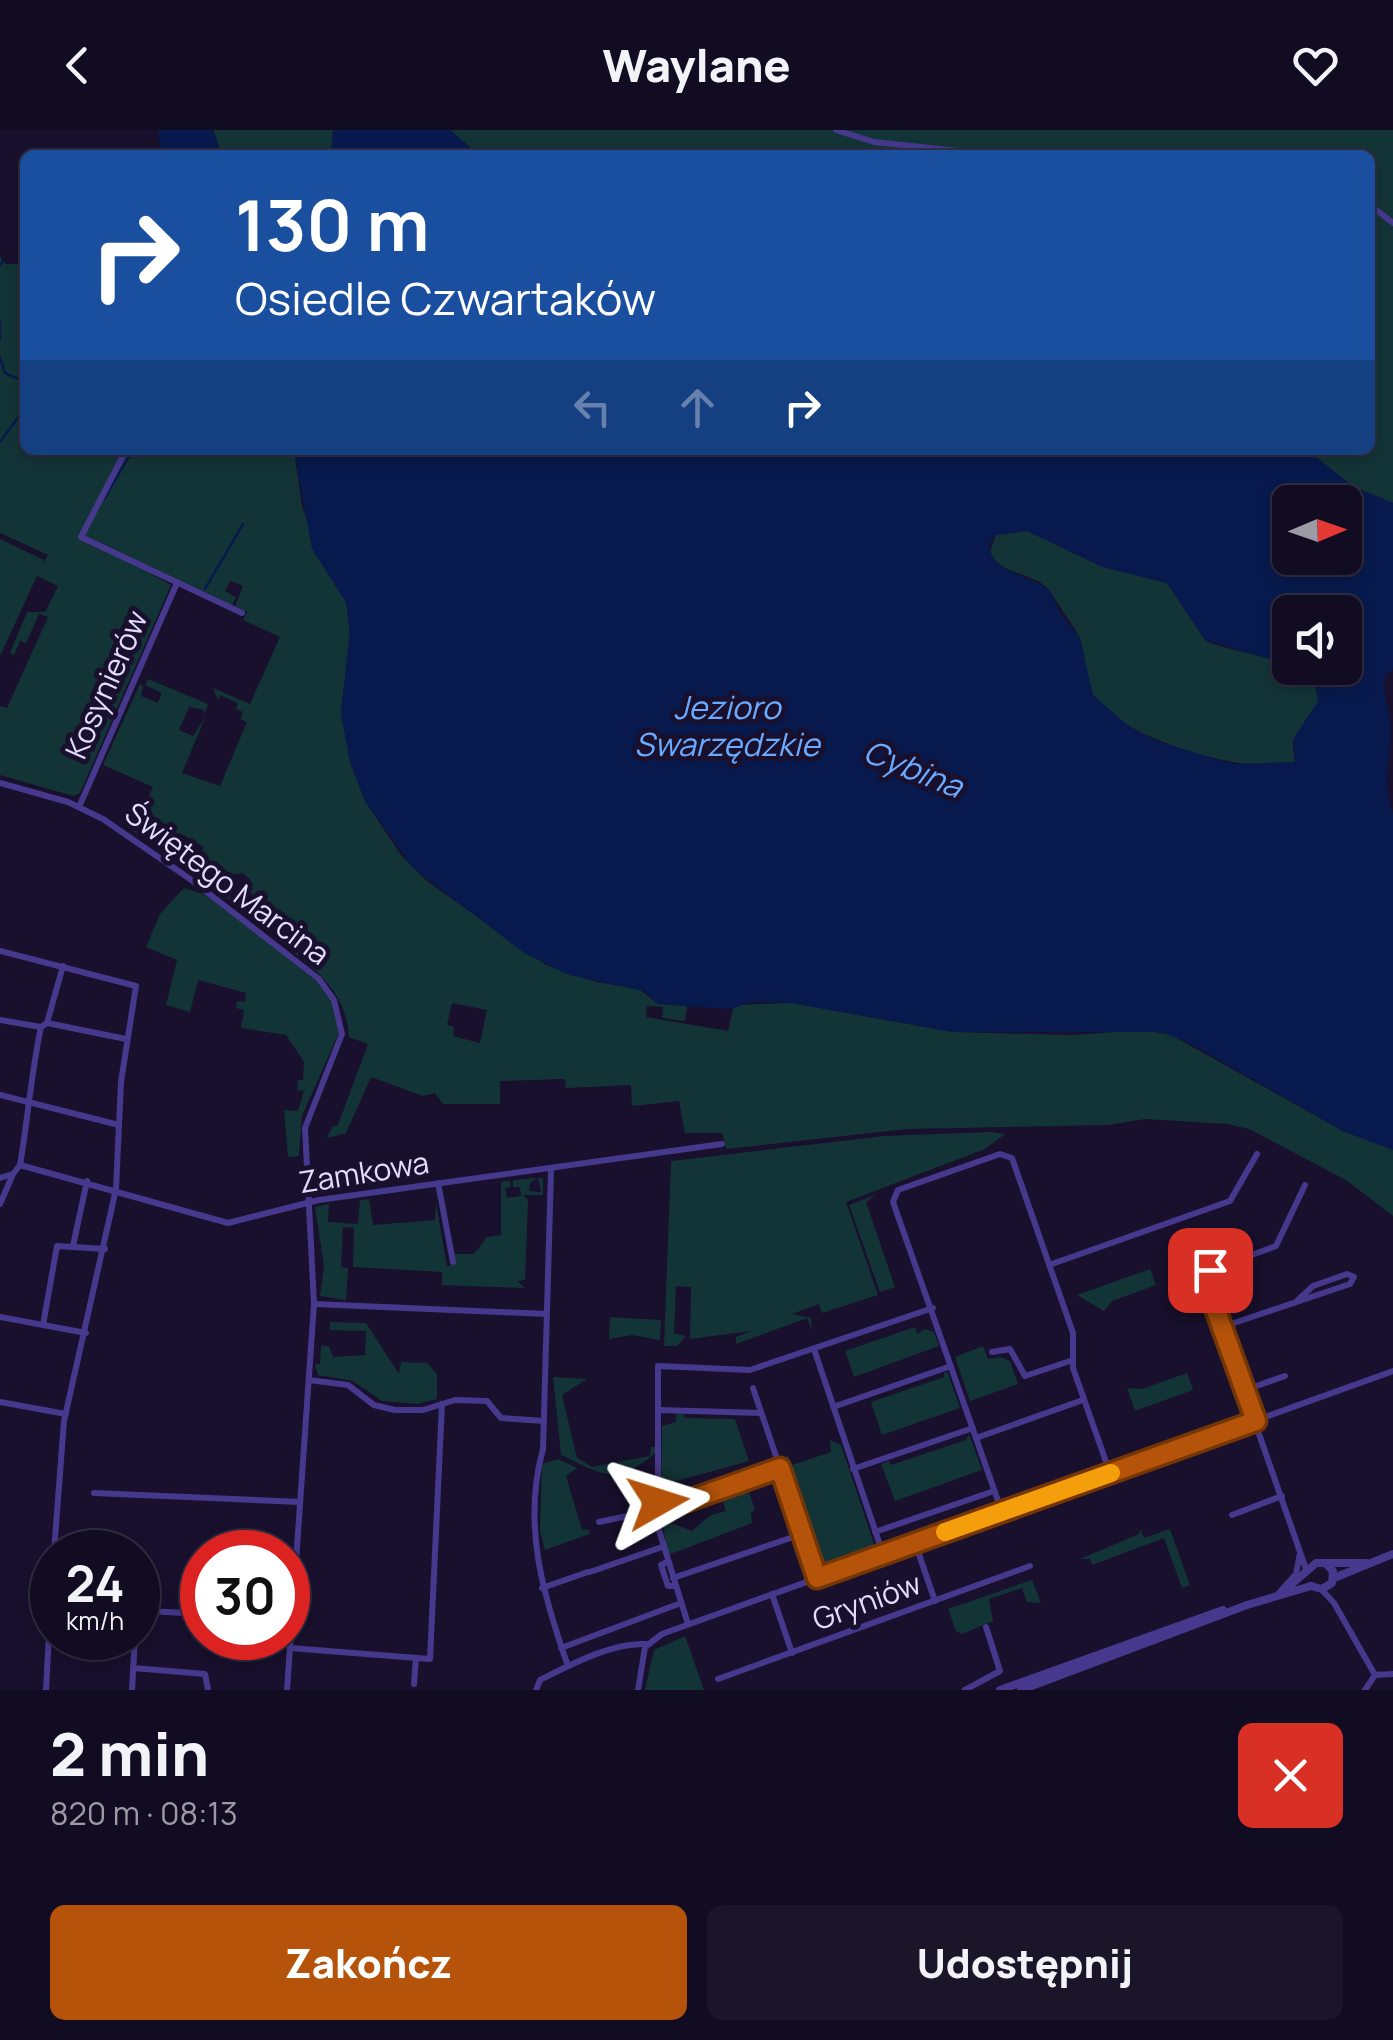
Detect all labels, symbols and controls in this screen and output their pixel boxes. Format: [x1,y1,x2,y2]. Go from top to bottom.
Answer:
text: Waylane [602,34,791,96]
icon: back [50,38,105,93]
icon: heart [1288,38,1343,93]
text: 130 m [235,176,429,272]
icon: right [70,190,200,320]
text: Osiedle Czwartaków [235,267,656,329]
icon: left [565,380,620,435]
icon: ahead [670,380,725,435]
icon: right [775,380,830,435]
north arrow [1272,485,1362,575]
map controls [1272,485,1362,685]
button: sound [1272,595,1362,685]
street label: Kosynierów [55,604,157,765]
water label: Jezioro Swarzędzkie [634,685,822,766]
water label: Cybina [857,728,971,809]
street label: Świętego Marcina [117,792,339,973]
street label: Zamkowa [296,1141,432,1202]
pin [1168,1228,1253,1313]
icon: arrive [1183,1243,1238,1298]
position arrow [606,1450,710,1554]
speed limit sign: 30 [180,1530,310,1660]
text: 24 [65,1549,125,1617]
street label: Gryniów [807,1562,926,1639]
text: km/h [66,1603,124,1638]
text: 2 min [50,1712,209,1794]
button: close [1238,1723,1343,1828]
text: 820 m · 08:13 [50,1791,238,1835]
button: Zakończ [50,1905,687,2020]
button: Udostępnij [707,1905,1343,2020]

